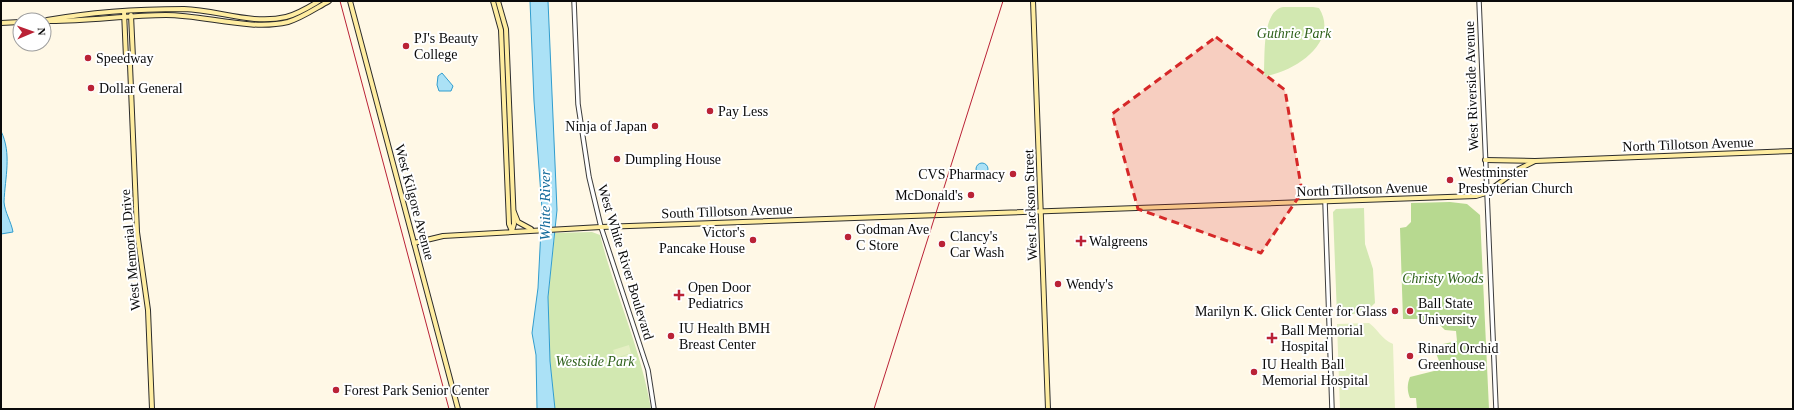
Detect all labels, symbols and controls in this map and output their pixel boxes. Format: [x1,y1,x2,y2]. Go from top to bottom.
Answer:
north arrow [12,12,52,52]
street label: West Riverside Avenue [1462,21,1481,151]
park label: Guthrie Park [1257,26,1332,41]
text: N [36,27,48,36]
place label: PJ's Beauty College [414,31,478,62]
marker: PJ's Beauty College [401,41,411,51]
place label: Speedway [96,51,154,66]
marker: Speedway [83,53,93,63]
place label: Dollar General [99,81,183,96]
marker: Dollar General [86,83,96,93]
place label: Pay Less [718,104,768,119]
marker: Pay Less [705,106,715,116]
place label: Ninja of Japan [565,119,647,134]
marker: Ninja of Japan [650,121,660,131]
street label: North Tillotson Avenue [1622,135,1754,154]
street label: West Kilgore Avenue [392,143,437,262]
street label: West Jackson Street [1021,149,1040,261]
place label: Dumpling House [625,152,721,167]
marker: Dumpling House [612,154,622,164]
place label: Westminster Presbyterian Church [1458,165,1573,196]
place label: CVS Pharmacy [918,167,1005,182]
water label: White River [537,169,553,241]
marker: CVS Pharmacy [1008,169,1018,179]
marker: Westminster Presbyterian Church [1445,175,1455,185]
street label: North Tillotson Avenue [1296,180,1428,199]
street label: West White River Boulevard [595,183,656,342]
place label: McDonald's [895,188,963,203]
street label: West Memorial Drive [118,189,143,311]
marker: McDonald's [966,190,976,200]
street label: South Tillotson Avenue [661,202,793,221]
place label: Godman Ave C Store [856,222,929,253]
place label: Victor's Pancake House [659,225,745,256]
place label: Clancy's Car Wash [950,229,1004,260]
marker: Godman Ave C Store [843,232,853,242]
place label: Walgreens [1089,234,1148,249]
marker: Victor's Pancake House [748,235,758,245]
marker: Walgreens [1076,236,1086,246]
marker: Clancy's Car Wash [937,239,947,249]
park label: Christy Woods [1402,271,1484,286]
place label: Wendy's [1066,277,1113,292]
marker: Wendy's [1053,279,1063,289]
place label: Open Door Pediatrics [688,280,751,311]
marker: Open Door Pediatrics [673,289,685,301]
place label: Ball State University [1418,296,1477,327]
place label: Marilyn K. Glick Center for Glass [1195,304,1387,319]
marker: Marilyn K. Glick Center for Glass [1390,306,1400,316]
marker: Ball State University [1405,306,1415,316]
place label: IU Health BMH Breast Center [679,321,770,352]
place label: Ball Memorial Hospital [1281,323,1363,354]
marker: IU Health BMH Breast Center [666,331,676,341]
marker: Ball Memorial Hospital [1266,332,1278,344]
place label: Rinard Orchid Greenhouse [1418,341,1498,372]
marker: Rinard Orchid Greenhouse [1405,351,1415,361]
park label: Westside Park [555,354,635,369]
place label: IU Health Ball Memorial Hospital [1262,357,1368,388]
marker: IU Health Ball Memorial Hospital [1249,367,1259,377]
place label: Forest Park Senior Center [344,383,489,398]
marker: Forest Park Senior Center [331,385,341,395]

